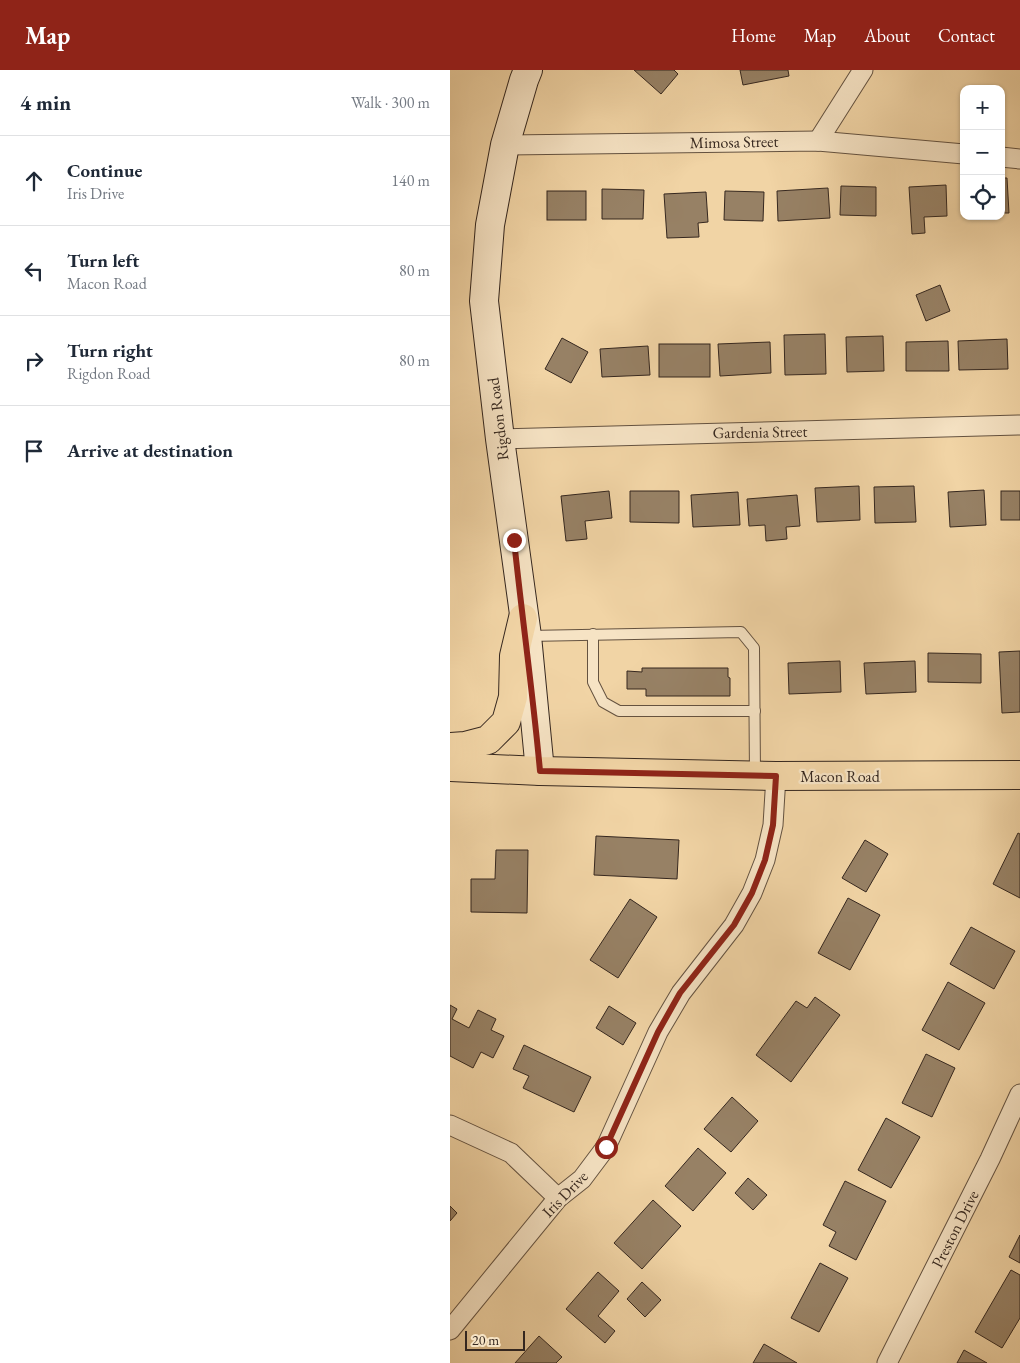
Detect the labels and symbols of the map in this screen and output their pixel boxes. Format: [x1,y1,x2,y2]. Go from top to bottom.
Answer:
street label: Mimosa Street [690,131,778,153]
street label: Rigdon Road [482,375,514,462]
street label: Gardenia Street [712,421,808,443]
route end [503,529,526,552]
street label: Macon Road [800,766,881,787]
route start [595,1136,618,1159]
street label: Iris Drive [538,1166,592,1222]
street label: Preston Drive [926,1187,984,1271]
scale bar [465,1328,525,1351]

